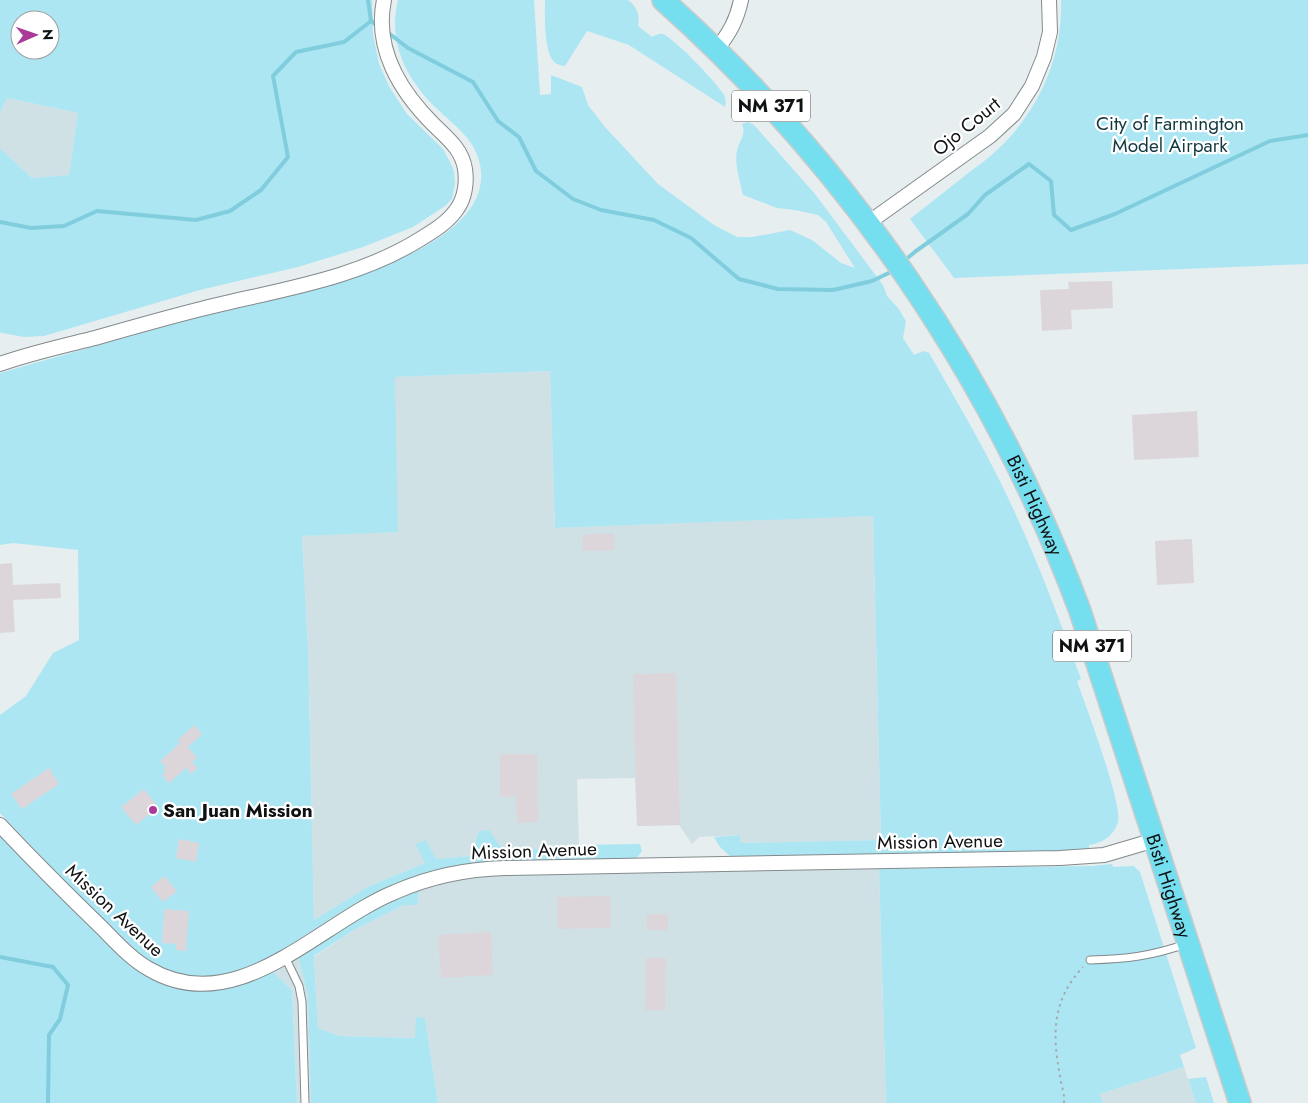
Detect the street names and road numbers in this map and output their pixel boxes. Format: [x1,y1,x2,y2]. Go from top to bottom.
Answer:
road number: NM 371 [732,90,810,122]
street label: Ojo Court [927,90,1006,162]
street label: Bisti Highway [1000,450,1070,560]
road number: NM 371 [1053,630,1131,661]
street label: Mission Avenue [877,827,1003,856]
street label: Bisti Highway [1139,830,1199,942]
street label: Mission Avenue [471,835,598,866]
street label: Mission Avenue [59,858,170,963]

